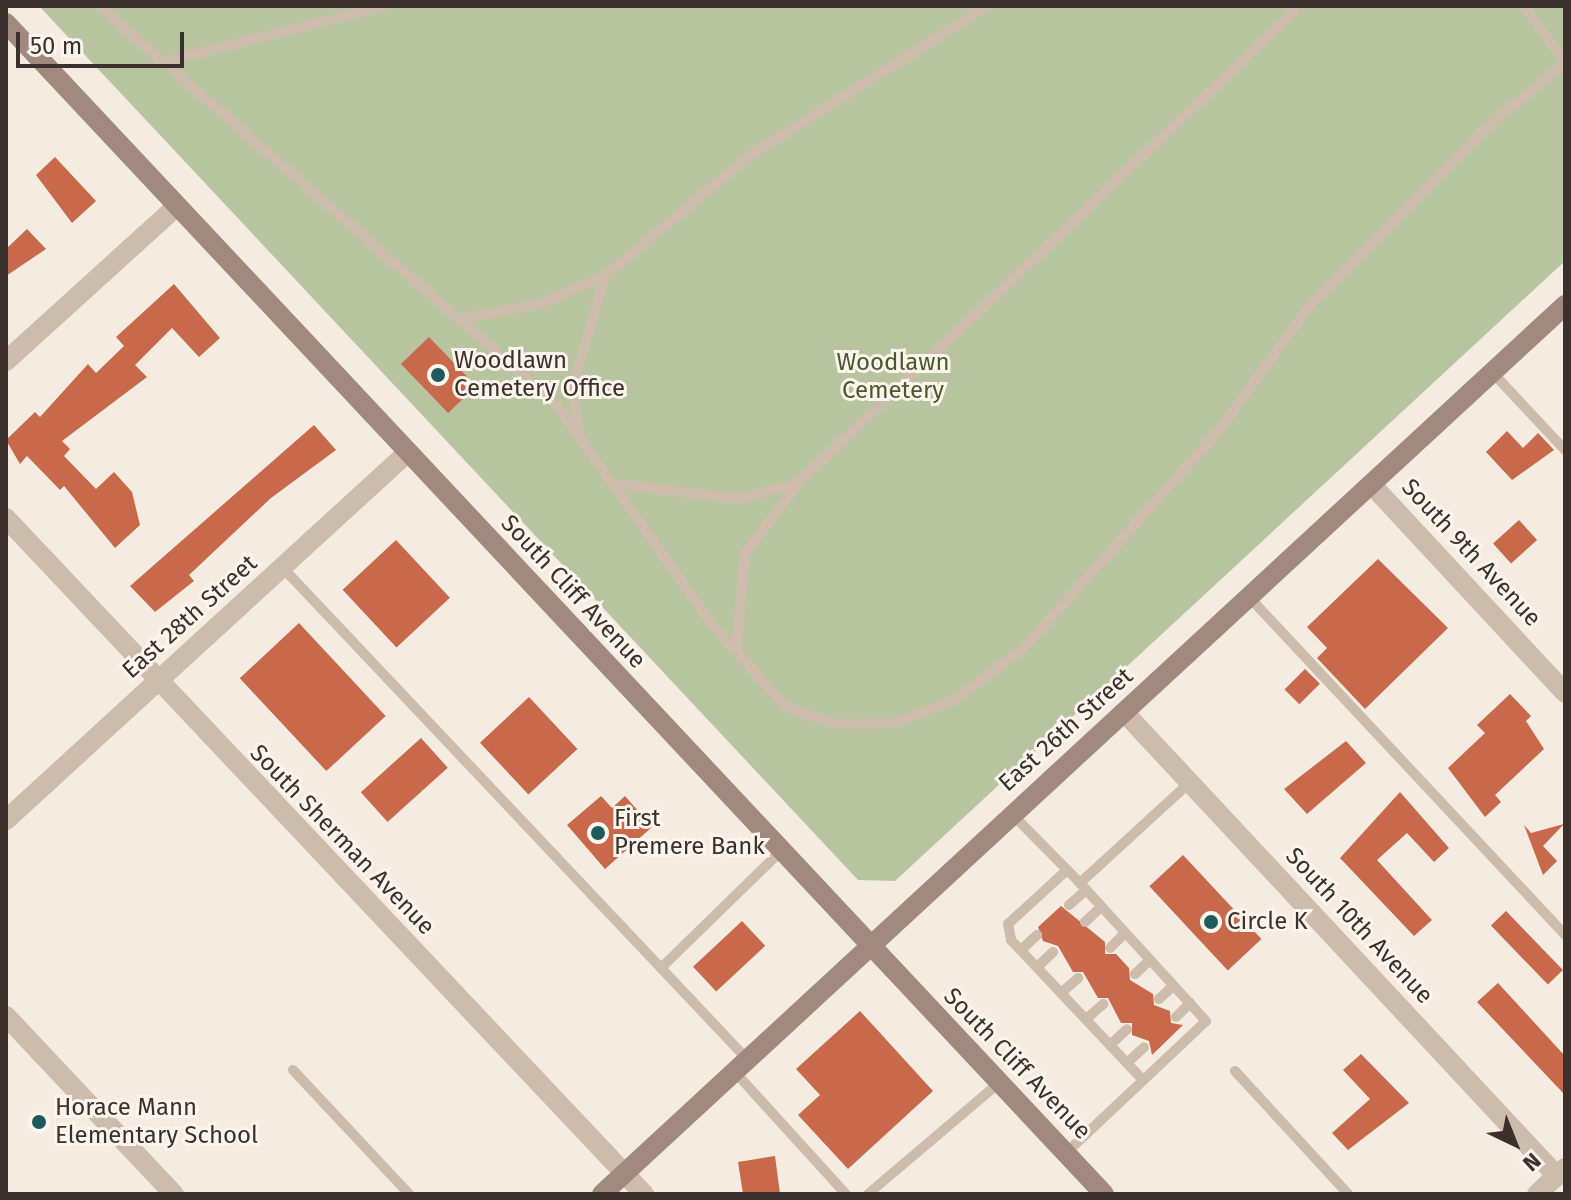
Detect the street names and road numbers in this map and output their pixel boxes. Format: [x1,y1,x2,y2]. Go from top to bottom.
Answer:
street label: South 9th Avenue [1395,473,1547,633]
street label: South Cliff Avenue [495,509,651,675]
street label: East 28th Street [117,549,263,685]
street label: East 26th Street [993,662,1139,798]
street label: South Sherman Avenue [244,739,440,941]
street label: South 10th Avenue [1279,842,1439,1010]
street label: South Cliff Avenue [937,982,1097,1146]

